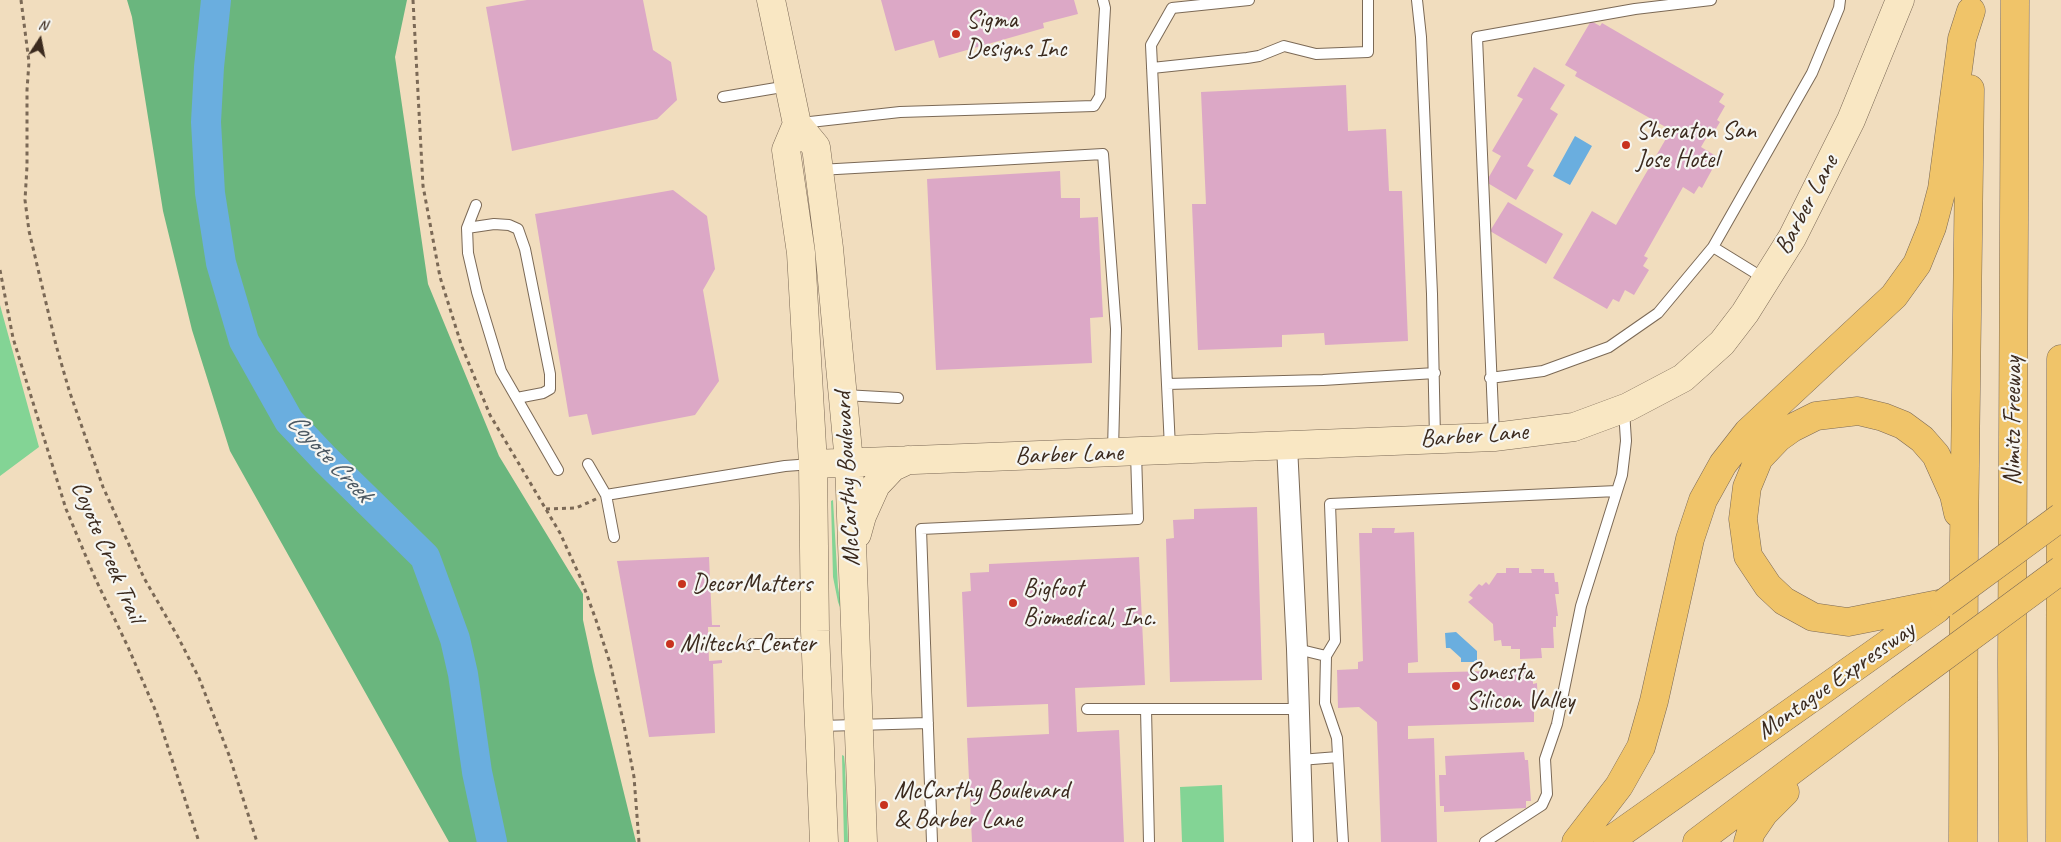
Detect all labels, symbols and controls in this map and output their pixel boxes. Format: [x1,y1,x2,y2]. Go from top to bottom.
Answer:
place label: Sigma Designs Inc [966,5,1066,64]
north arrow [15,15,65,65]
text: N [37,16,49,34]
marker: Sigma Designs Inc [950,28,962,40]
place label: Sheraton San Jose Hotel [1636,116,1756,175]
marker: Sheraton San Jose Hotel [1620,139,1632,151]
street label: Barber Lane [1768,150,1846,260]
street label: Nimitz Freeway [1998,356,2028,486]
street label: McCarthy Boulevard [828,391,868,567]
water label: Coyote Creek [280,407,378,509]
street label: Barber Lane [1419,417,1529,455]
street label: Barber Lane [1015,438,1123,472]
street label: Coyote Creek Trail [64,477,150,627]
place label: DecorMatters [692,569,812,599]
place label: Bigfoot Biomedical, Inc. [1023,574,1156,633]
marker: DecorMatters [676,578,688,590]
marker: Bigfoot Biomedical, Inc. [1007,597,1019,609]
street label: Montague Expressway [1751,615,1921,747]
place label: Miltechs Center [680,629,816,659]
marker: Miltechs Center [664,638,676,650]
place label: Sonesta Silicon Valley [1466,657,1574,716]
marker: Sonesta Silicon Valley [1450,680,1462,692]
place label: McCarthy Boulevard & Barber Lane [894,776,1069,835]
marker: McCarthy Boulevard & Barber Lane [878,799,890,811]

